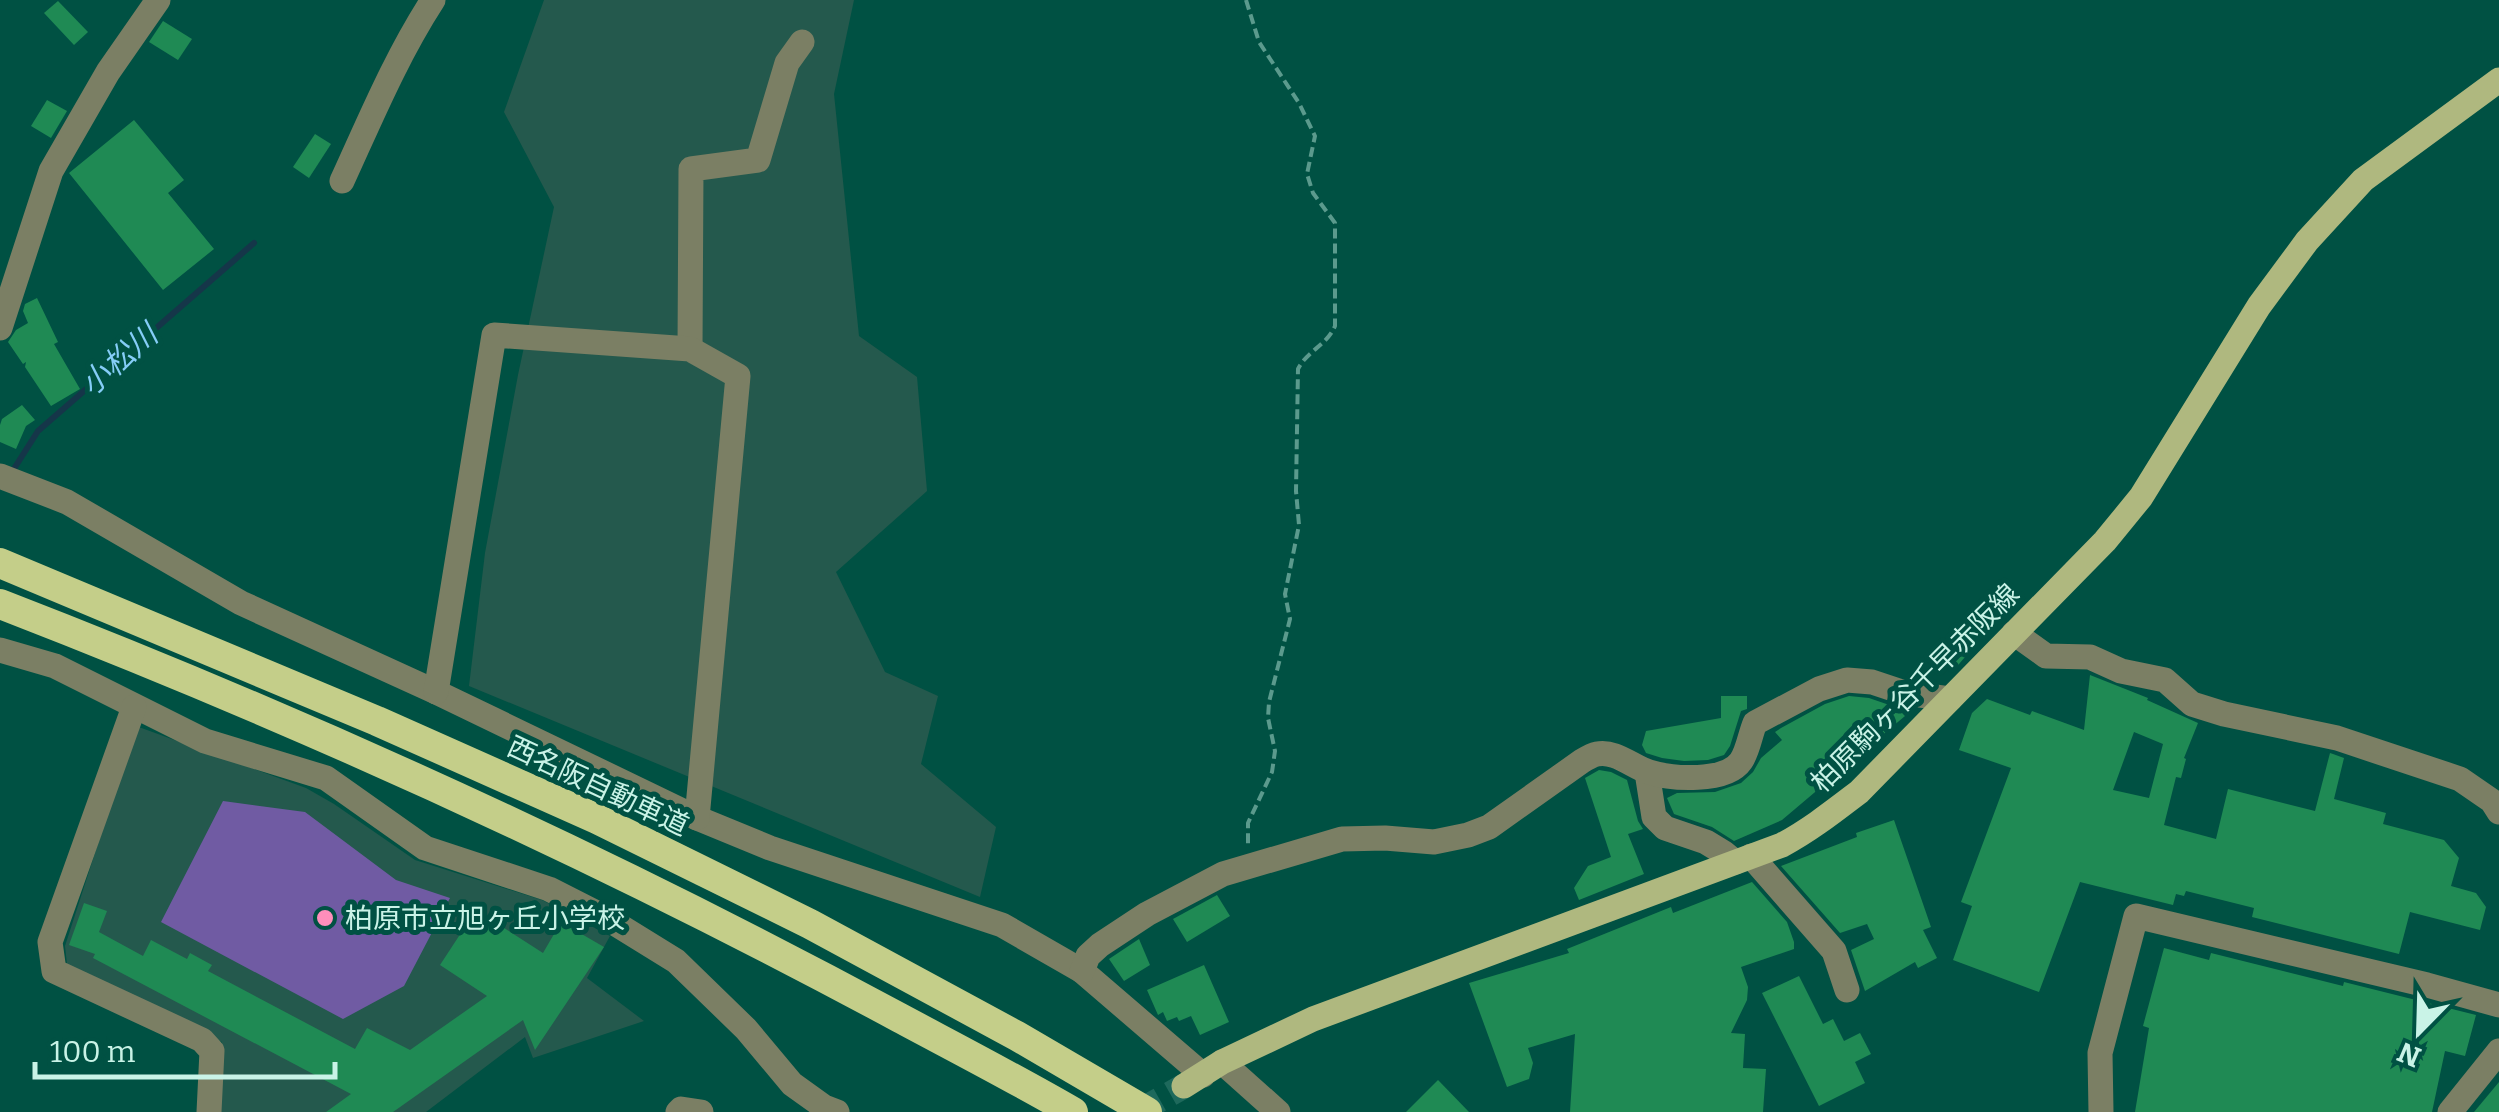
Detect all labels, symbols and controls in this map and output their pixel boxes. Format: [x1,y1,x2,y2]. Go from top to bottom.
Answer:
water label: 小松川 [73,315,167,403]
street label: 柏原駒ヶ谷千早赤阪線 [1804,577,2026,799]
street label: 西名阪自動車道 [502,730,694,842]
place label: 柏原市立旭ヶ丘小学校 [345,902,625,935]
marker: 柏原市立旭ヶ丘小学校 [314,907,336,929]
north arrow [2369,982,2469,1082]
scale bar [35,1017,335,1079]
text: 100 m [50,1034,136,1070]
text: N [2393,1035,2426,1074]

